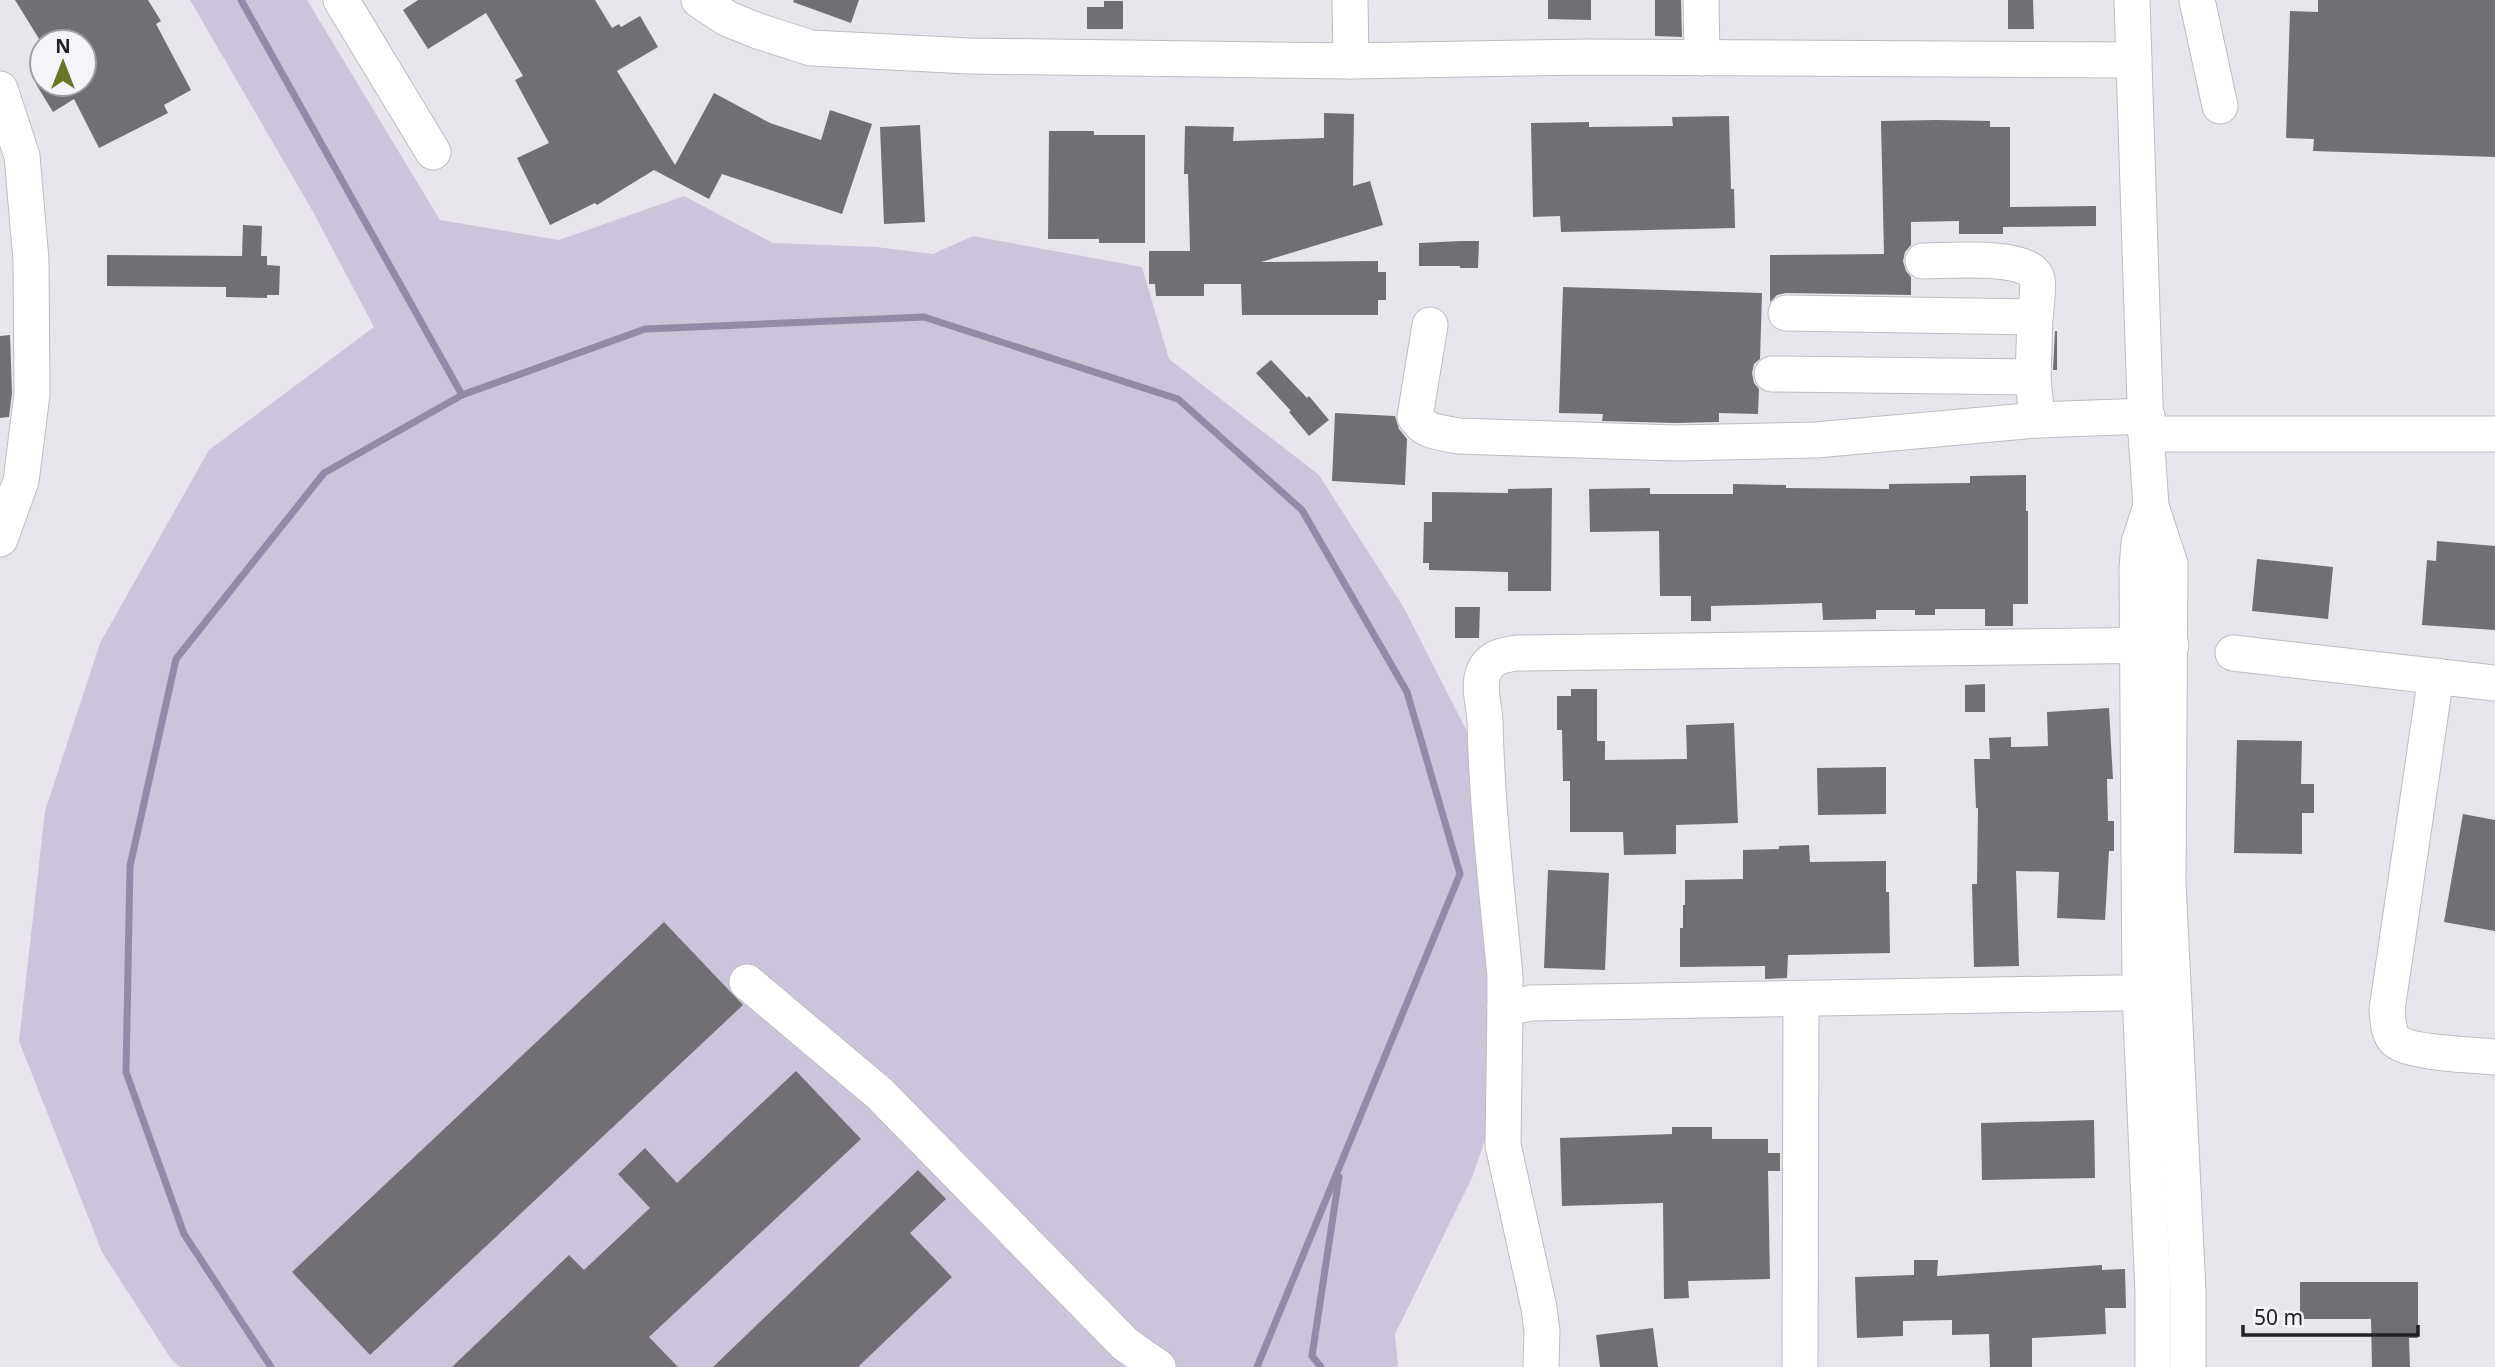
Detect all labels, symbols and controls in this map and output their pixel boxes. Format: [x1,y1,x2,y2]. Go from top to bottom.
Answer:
north arrow [28,28,98,98]
text: N [55,33,71,59]
scale bar [2243,1294,2418,1338]
text: 50 m [2254,1303,2303,1331]

